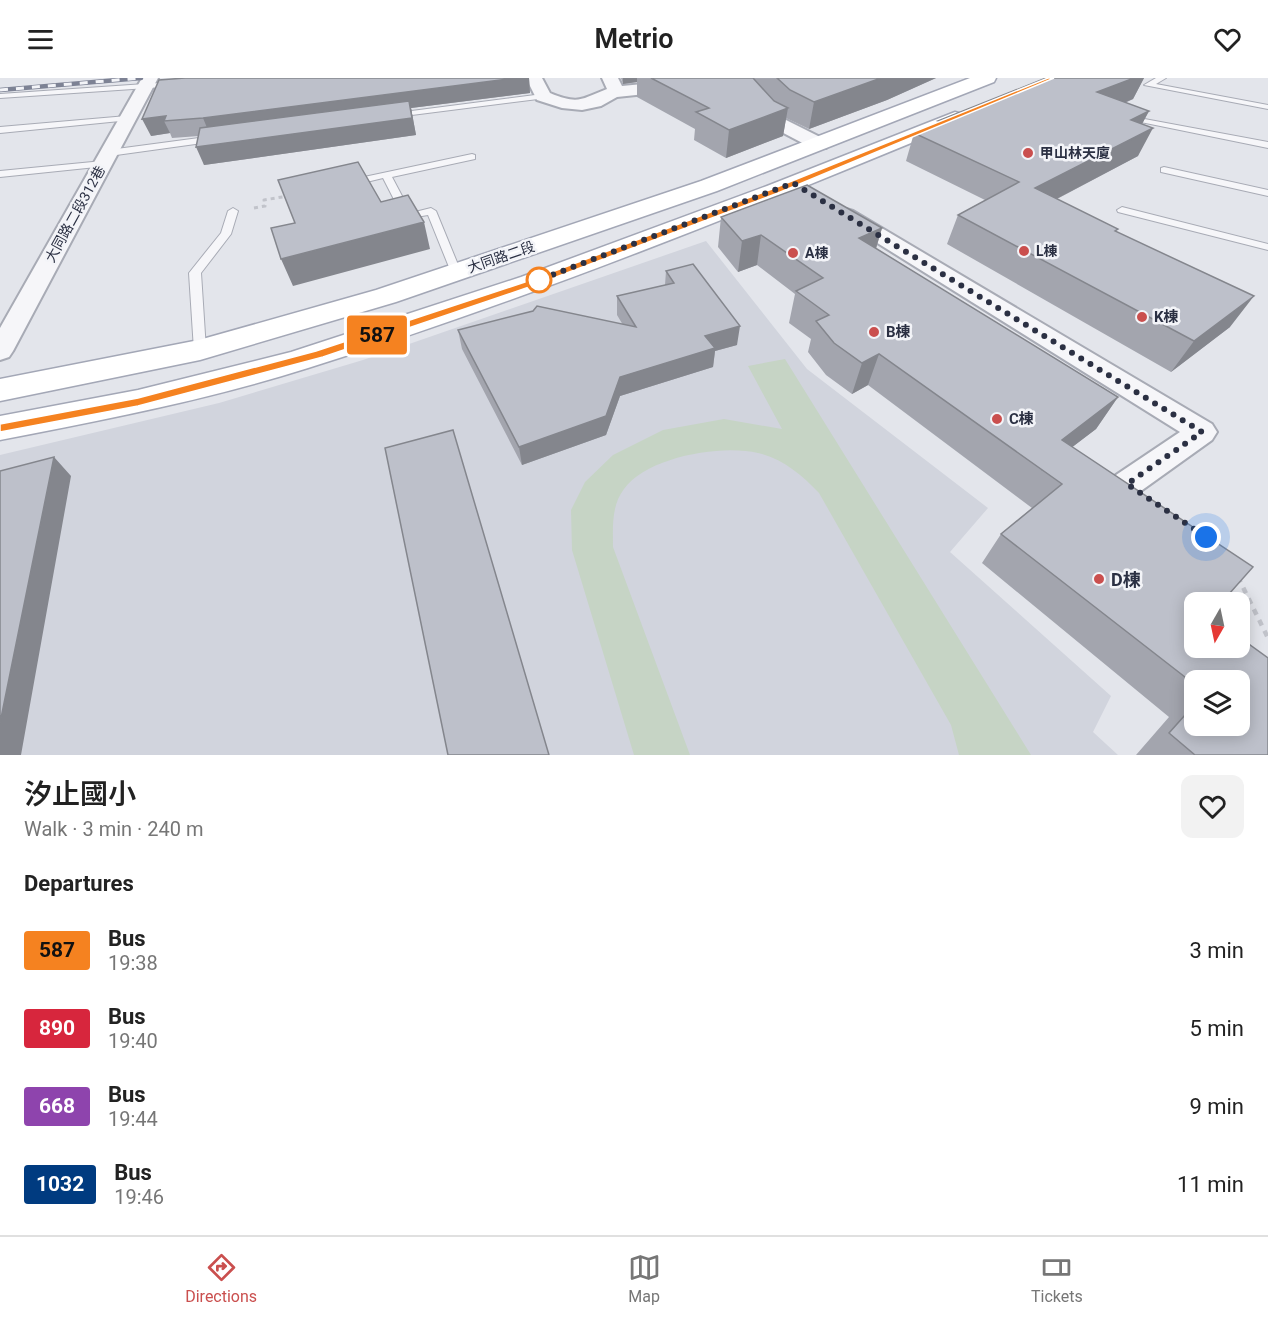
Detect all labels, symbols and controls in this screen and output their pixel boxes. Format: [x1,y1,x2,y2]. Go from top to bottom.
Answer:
icon: menu [24,23,57,56]
text: Metrio [594,23,674,55]
icon: heart [1211,23,1244,56]
place label: 甲山林天廈 [1040,145,1110,161]
marker: 甲山林天廈 [1021,146,1035,160]
street label: 大同路二段312巷 [42,163,108,265]
street label: 大同路二段 [465,238,537,276]
place label: L棟 [1036,243,1058,259]
marker: L棟 [1017,244,1031,258]
place label: A棟 [805,245,828,261]
marker: A棟 [786,246,800,260]
unlabelled marker [526,267,552,293]
place label: K棟 [1154,308,1179,326]
marker: K棟 [1135,310,1149,324]
line badge: 587 [342,316,412,354]
text: 587 [359,323,395,347]
place label: B棟 [886,323,911,341]
marker: B棟 [867,325,881,339]
place label: C棟 [1009,410,1034,428]
marker: C棟 [990,412,1004,426]
your location [1191,522,1221,552]
place label: D棟 [1111,569,1141,590]
marker: D棟 [1092,572,1106,586]
north arrow [1184,592,1250,658]
map controls [1184,592,1250,736]
button: layers [1184,670,1250,736]
button: heart [1181,775,1244,838]
text: 汐止國小 [24,778,136,811]
text: Walk · 3 min · 240 m [24,817,203,841]
text: Departures [24,871,134,896]
text: Bus [108,926,146,951]
text: 587 [39,938,75,962]
text: 3 min [1189,938,1244,963]
text: 19:38 [108,951,158,975]
text: Bus [108,1004,146,1029]
text: 890 [39,1016,75,1040]
text: 5 min [1189,1016,1244,1041]
text: 19:40 [108,1029,158,1053]
text: Bus [108,1082,146,1107]
text: 668 [39,1094,75,1118]
text: 9 min [1189,1094,1244,1119]
text: 19:44 [108,1107,158,1131]
text: Bus [114,1160,152,1185]
text: 1032 [36,1172,84,1196]
text: 11 min [1177,1172,1244,1197]
text: 19:46 [114,1185,164,1209]
tab: Directions [185,1251,257,1306]
tab: Map [628,1251,661,1306]
tab: Tickets [1031,1251,1083,1306]

